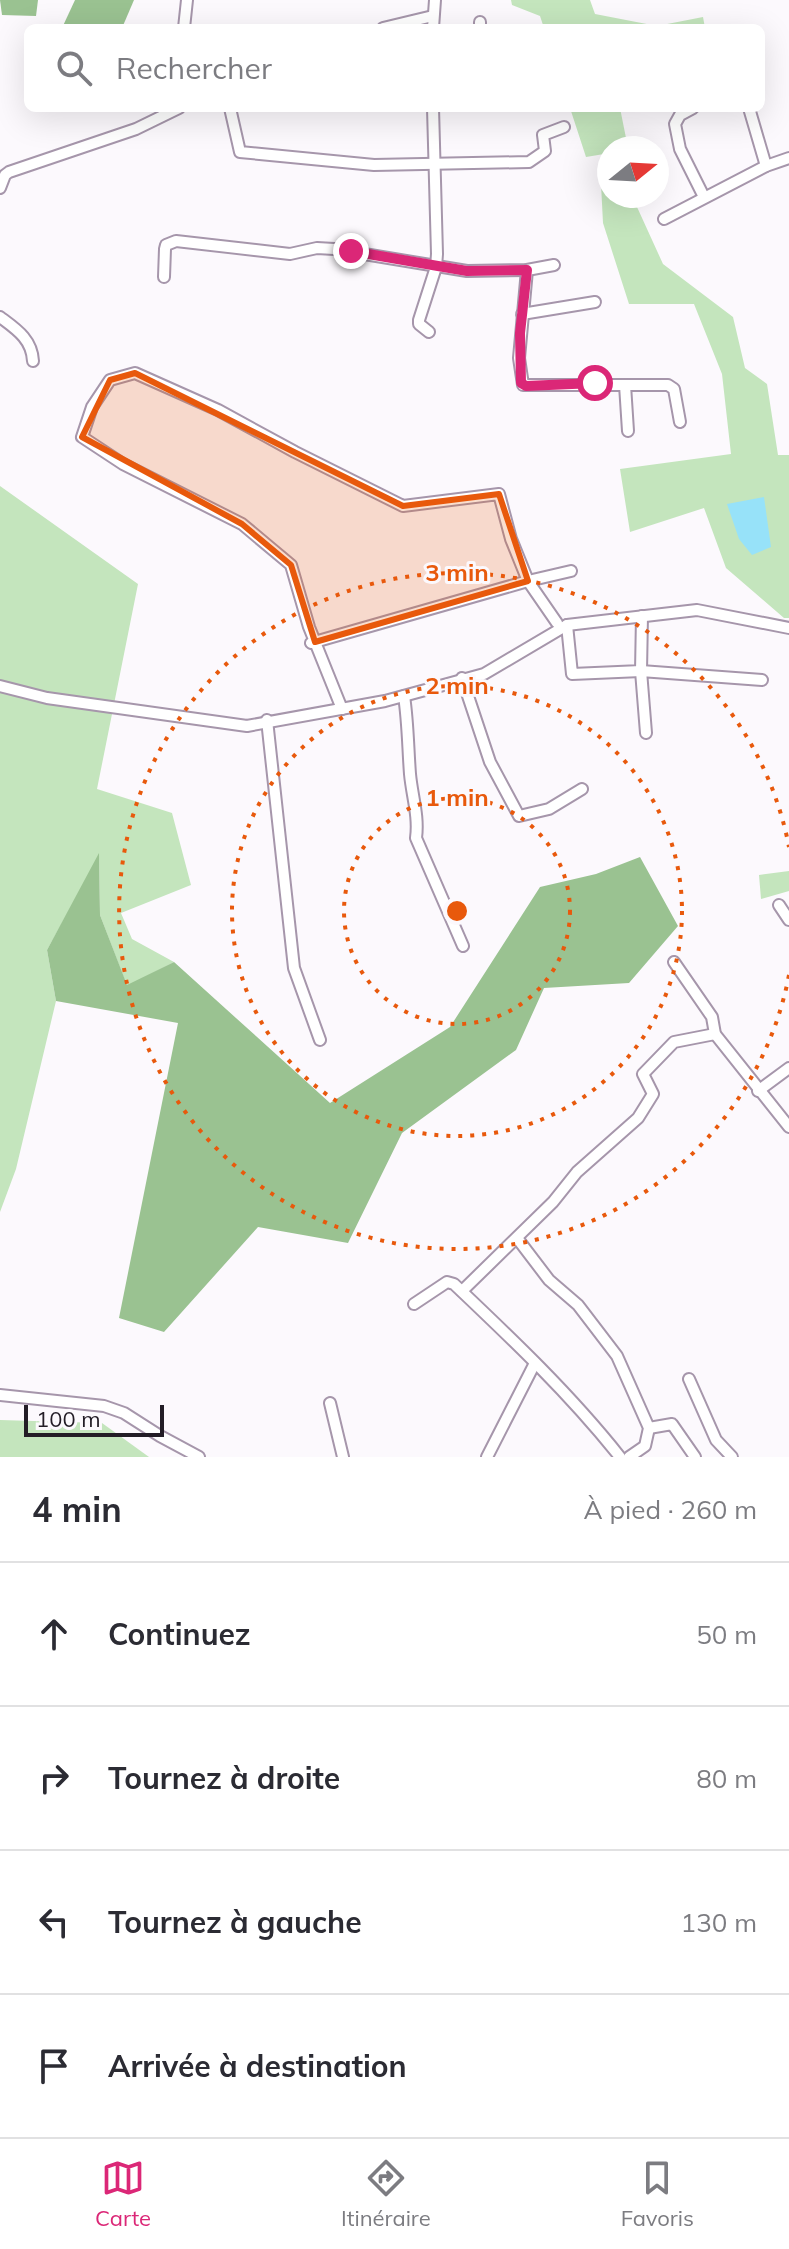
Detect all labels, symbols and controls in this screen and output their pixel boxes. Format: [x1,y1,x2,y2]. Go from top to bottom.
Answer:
search box [24,24,765,112]
icon: search [52,46,96,90]
text: Rechercher [116,49,272,87]
north arrow [597,136,669,208]
route end [333,233,369,269]
route start [577,365,613,401]
text: 3 min [425,557,489,587]
text: 2 min [425,670,489,700]
text: 1 min [425,782,489,812]
centre of rings [443,897,471,925]
scale bar [24,1401,164,1437]
text: 100 m [36,1405,101,1433]
text: 4 min [32,1488,122,1531]
text: À pied · 260 m [584,1493,757,1526]
icon: ahead [32,1612,76,1656]
text: Continuez [108,1615,251,1653]
text: 50 m [696,1618,757,1651]
icon: right [32,1756,76,1800]
text: Tournez à droite [108,1759,340,1797]
text: 80 m [696,1762,757,1795]
icon: left [32,1900,76,1944]
text: Tournez à gauche [108,1903,362,1941]
text: 130 m [681,1906,757,1939]
icon: arrive [32,2044,76,2088]
text: Arrivée à destination [108,2047,407,2085]
tab: Carte [95,2156,151,2232]
tab: Itinéraire [341,2156,431,2232]
tab: Favoris [621,2156,694,2232]

